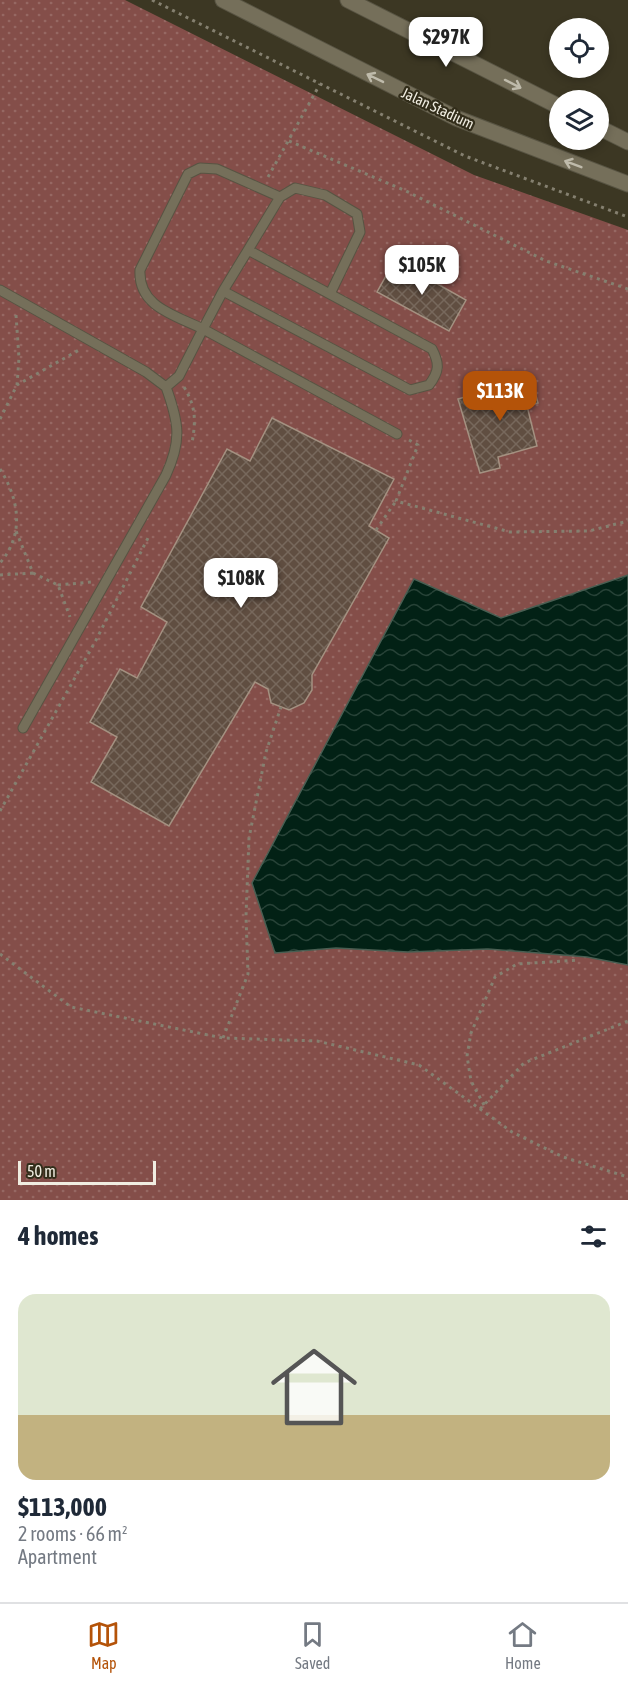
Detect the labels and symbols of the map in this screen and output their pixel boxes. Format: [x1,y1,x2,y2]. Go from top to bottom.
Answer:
pin: $297K [404,17,488,68]
one-way arrow [366,72,384,84]
one-way arrow [503,78,521,90]
street label: Jalan Stadium [399,84,477,132]
one-way arrow [564,158,583,169]
pin: $105K [380,245,464,296]
pin: $113K [458,371,542,422]
pin: $108K [199,558,283,609]
scale bar [18,1158,156,1186]

